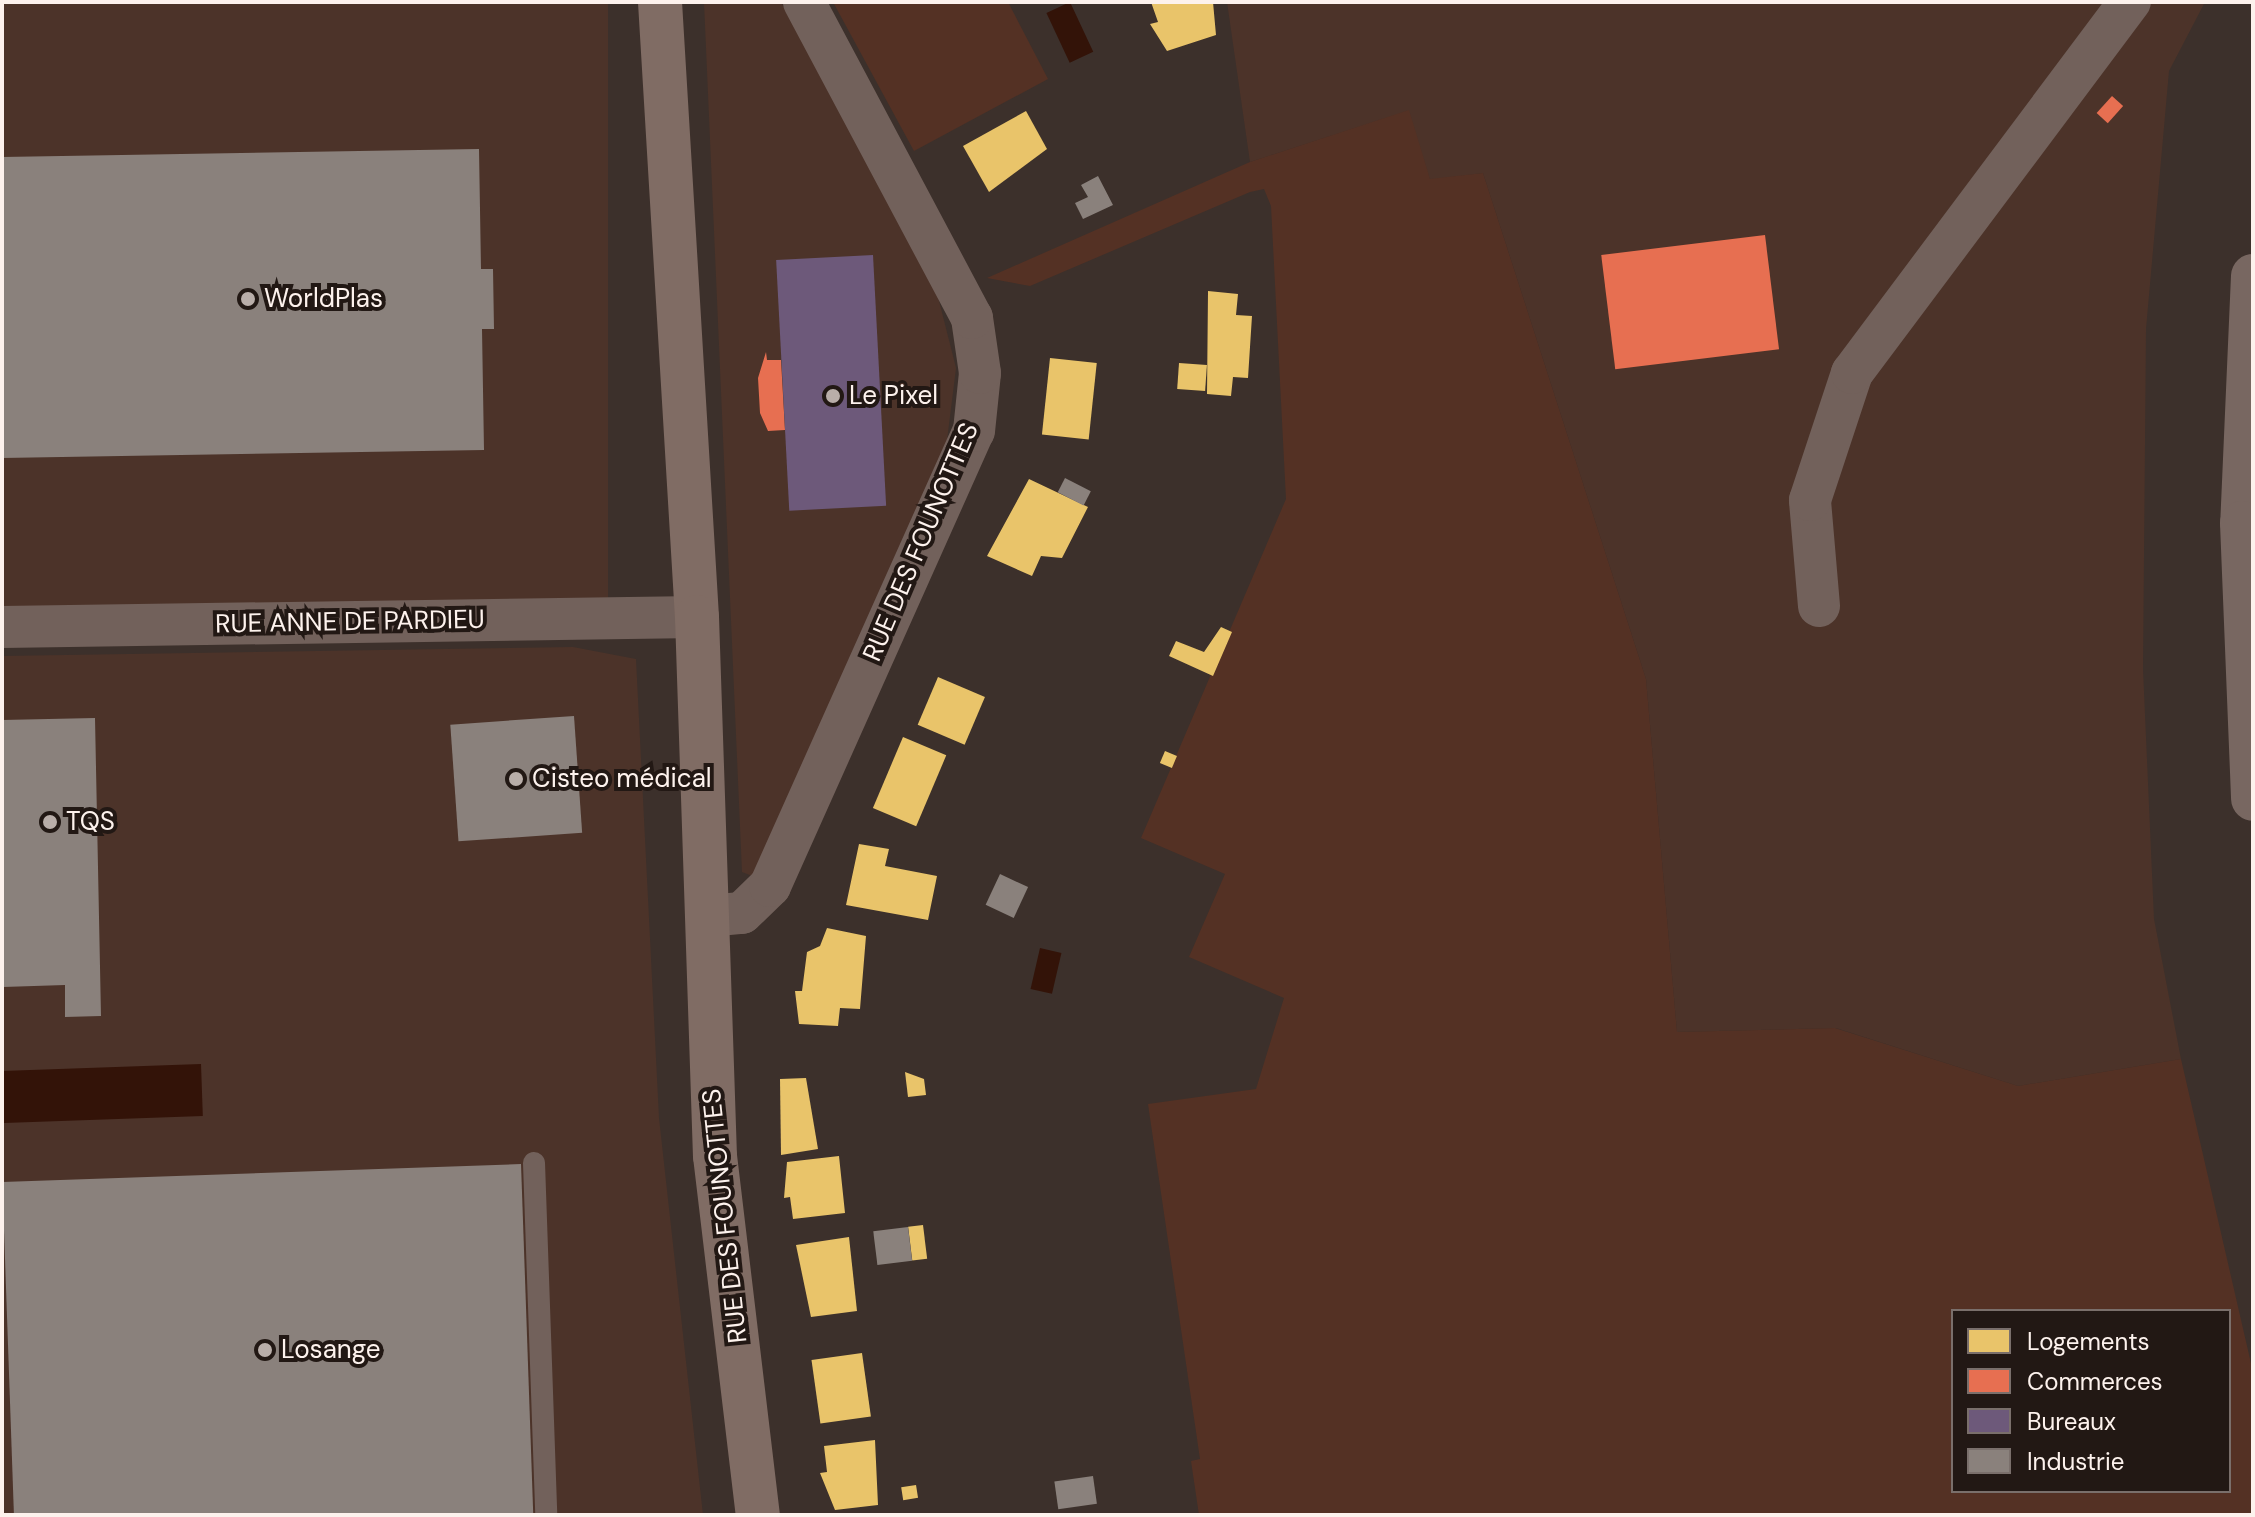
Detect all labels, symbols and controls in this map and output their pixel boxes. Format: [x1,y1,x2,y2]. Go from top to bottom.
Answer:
place label: WorldPlas [264,283,383,315]
marker: WorldPlas [239,290,257,308]
place label: Le Pixel [849,380,938,412]
marker: Le Pixel [824,387,842,405]
street label: RUE DES FOUNOTTES [857,418,985,666]
street label: RUE ANNE DE PARDIEU [215,604,485,640]
place label: Cisteo médical [532,763,712,795]
marker: Cisteo médical [507,770,525,788]
place label: TQS [66,806,115,838]
marker: TQS [41,813,59,831]
street label: RUE DES FOUNOTTES [696,1087,754,1345]
legend [1951,1309,2231,1493]
text: Logements [2027,1326,2150,1357]
place label: Losange [281,1334,380,1366]
marker: Losange [256,1341,274,1359]
text: Commerces [2027,1366,2163,1397]
text: Bureaux [2027,1406,2116,1437]
text: Industrie [2027,1446,2124,1477]

